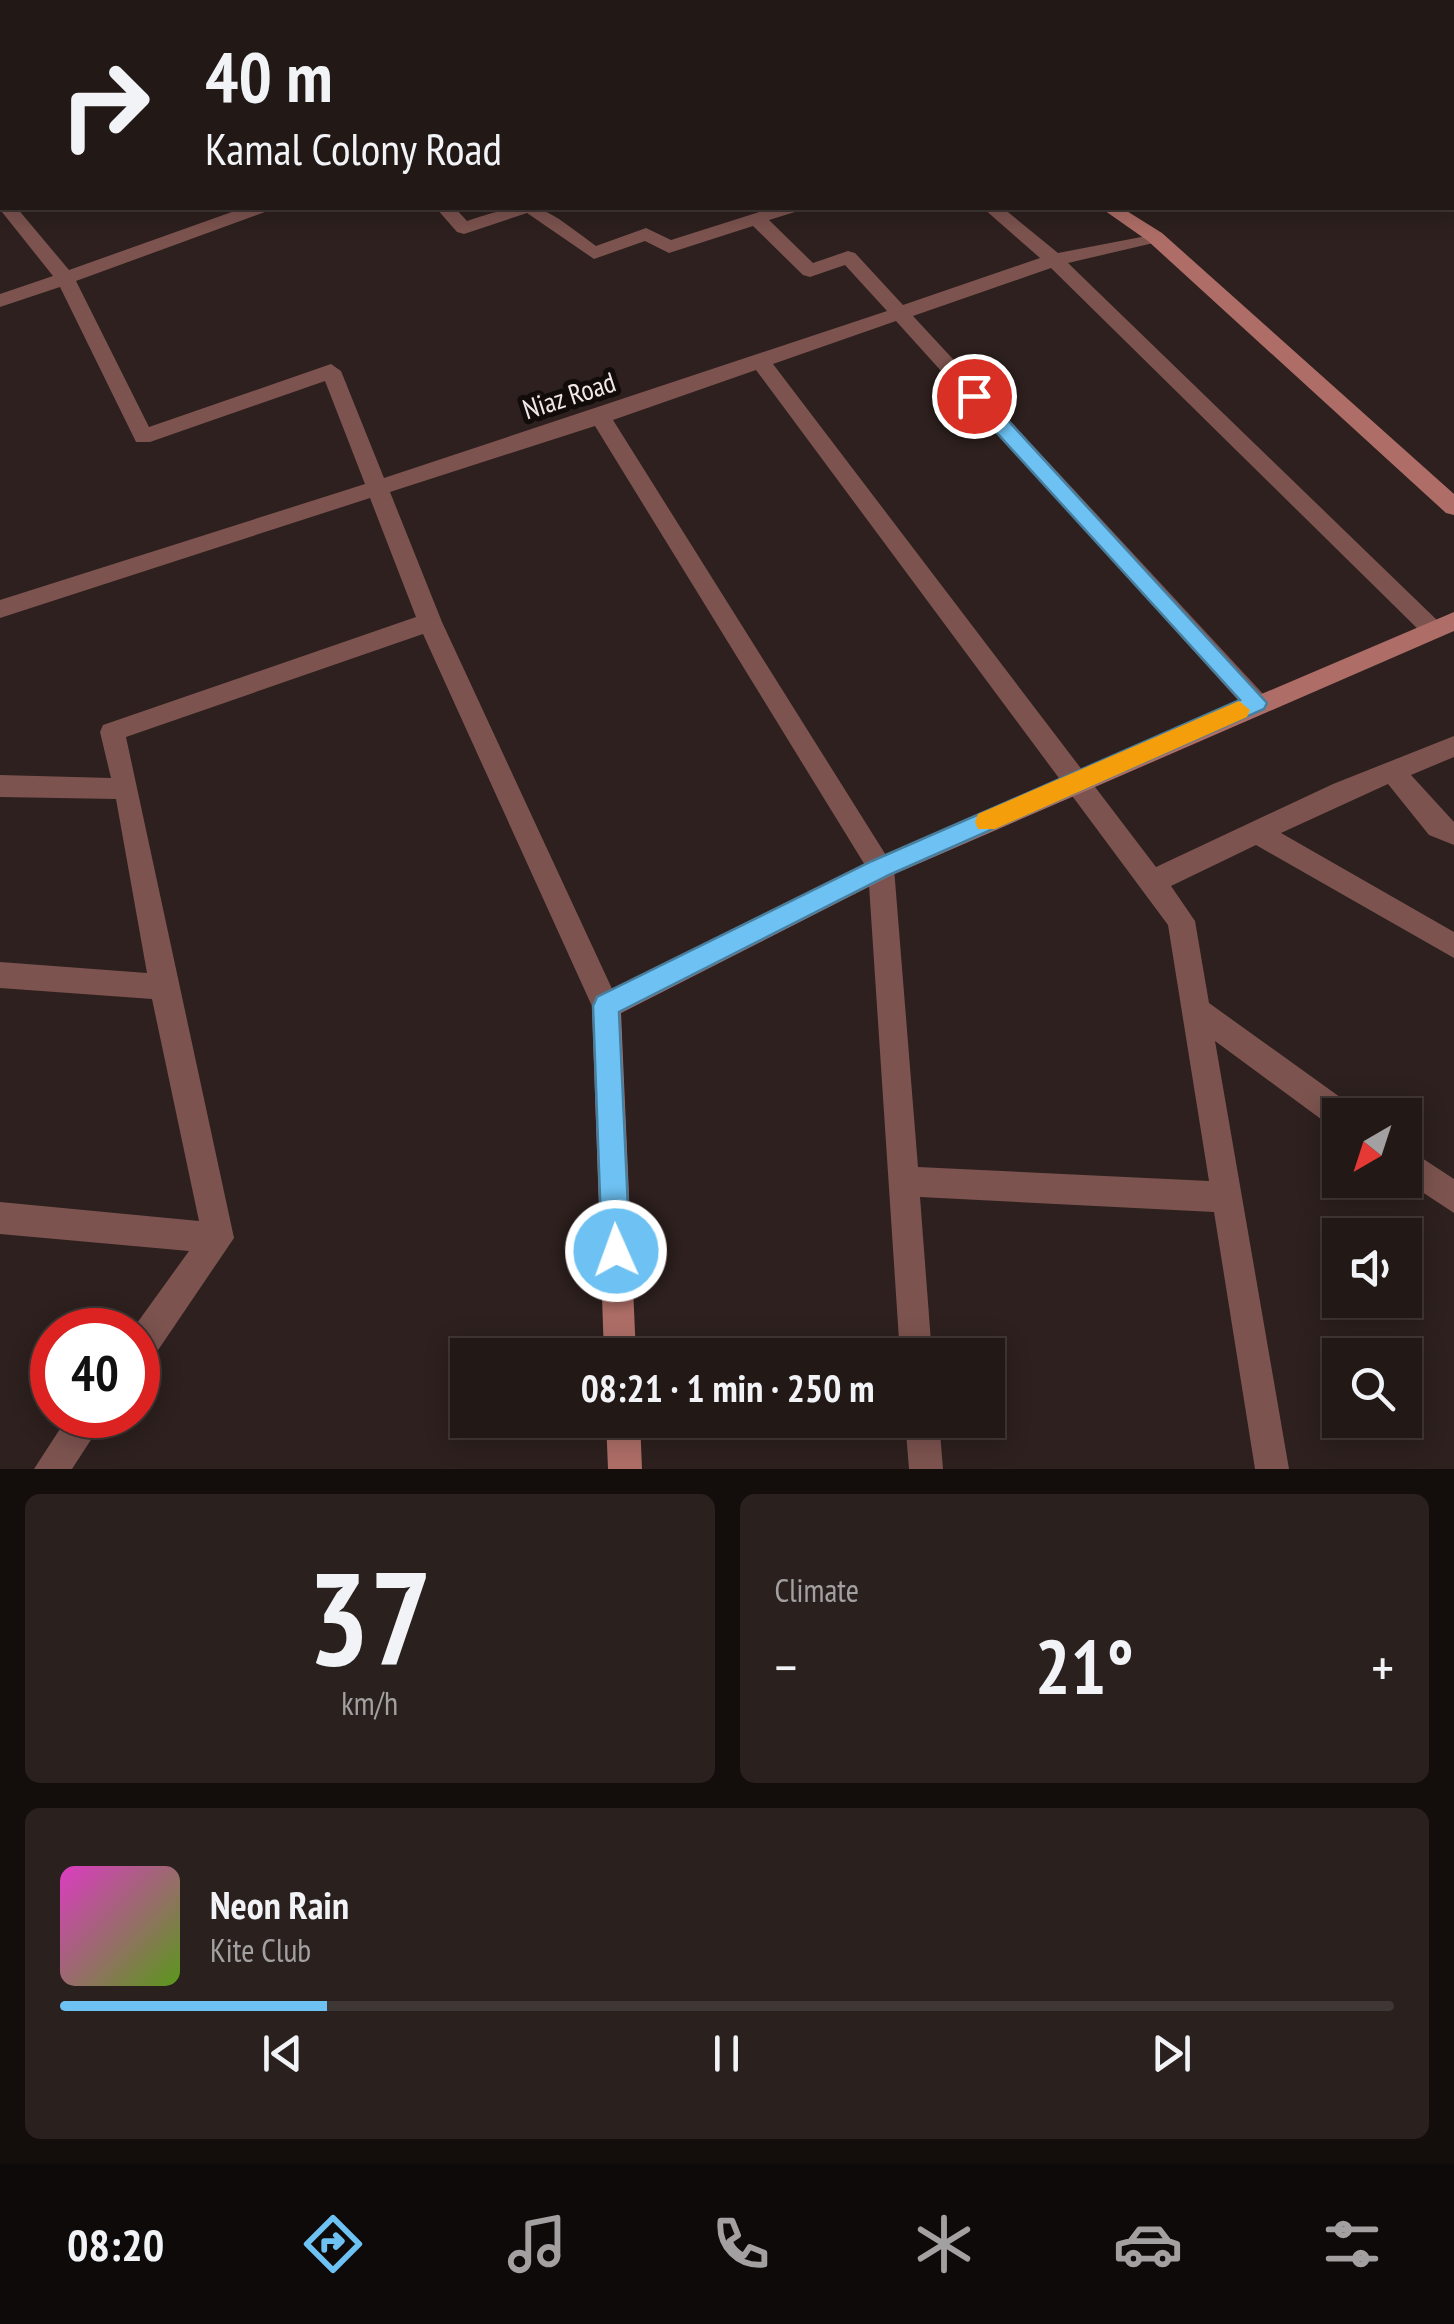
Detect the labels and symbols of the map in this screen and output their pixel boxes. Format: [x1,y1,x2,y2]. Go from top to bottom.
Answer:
pin [932,354,1017,439]
street label: Niaz Road [518,363,620,427]
north arrow [1322,1098,1422,1198]
position arrow [564,1199,668,1303]
speed limit sign: 40 [30,1308,160,1438]

